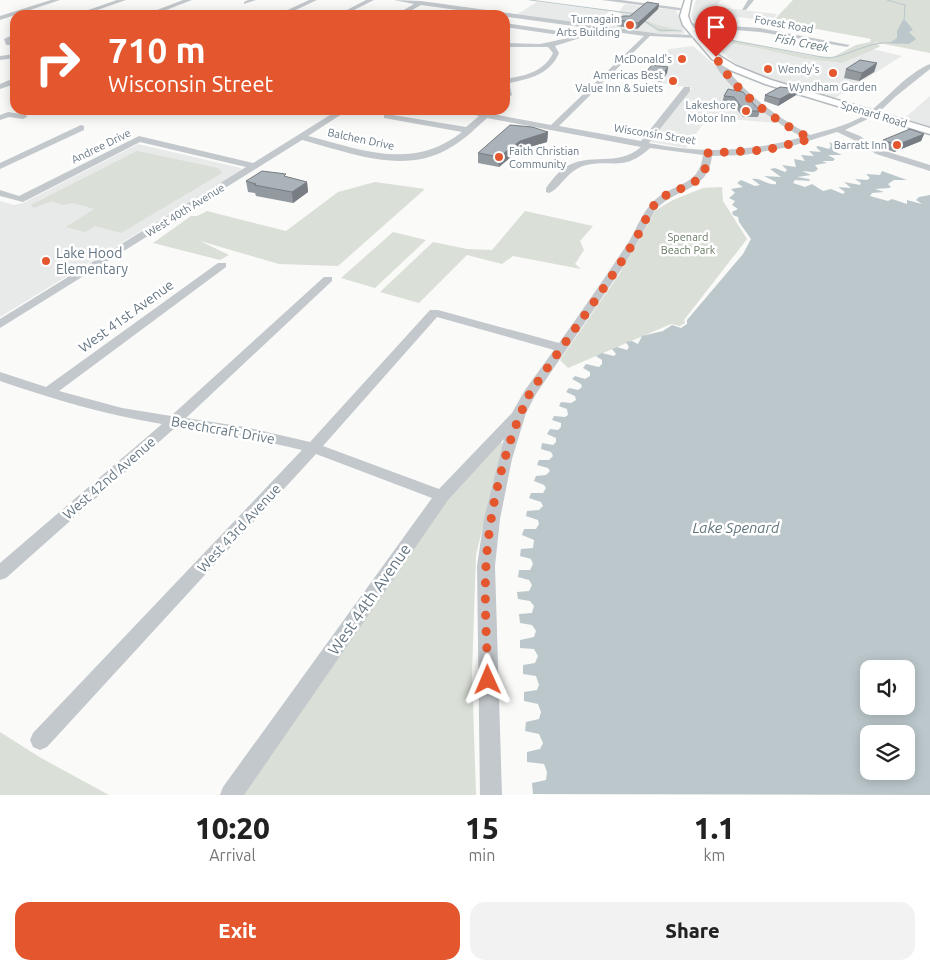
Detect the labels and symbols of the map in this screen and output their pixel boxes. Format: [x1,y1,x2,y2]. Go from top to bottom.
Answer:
pin [695,6,737,57]
place label: Turnagain Arts Building [557,13,620,38]
street label: Forest Road [754,13,814,35]
marker: Turnagain Arts Building [624,19,636,31]
water label: Fish Creek [774,31,831,54]
place label: McDonald's [614,53,672,65]
marker: McDonald's [676,53,688,65]
marker: Wendy's [762,63,774,75]
place label: Wendy's [778,63,820,75]
marker: Wyndham Garden [827,67,839,79]
place label: Americas Best Value Inn & Suiets [575,69,664,94]
marker: Americas Best Value Inn & Suiets [667,75,679,87]
place label: Wyndham Garden [789,81,877,93]
street label: Spenard Road [839,98,909,130]
place label: Lakeshore Motor Inn [686,99,736,124]
marker: Lakeshore Motor Inn [740,105,752,117]
street label: Wisconsin Street [613,122,697,146]
street label: Andree Drive [69,126,133,166]
street label: Balchen Drive [327,126,395,152]
place label: Barratt Inn [834,139,887,151]
marker: Barratt Inn [891,139,903,151]
place label: Faith Christian Community [509,145,579,170]
marker: Faith Christian Community [493,151,505,163]
street label: West 40th Avenue [144,181,226,239]
park label: Spenard Beach Park [661,231,716,256]
place label: Lake Hood Elementary [56,245,128,277]
marker: Lake Hood Elementary [40,255,52,267]
street label: West 41st Avenue [76,276,176,356]
street label: Beechcraft Drive [170,413,276,447]
street label: West 42nd Avenue [59,433,159,523]
street label: West 43rd Avenue [194,481,284,575]
water label: Lake Spenard [693,519,780,536]
street label: West 44th Avenue [324,540,414,658]
position arrow [461,653,513,705]

